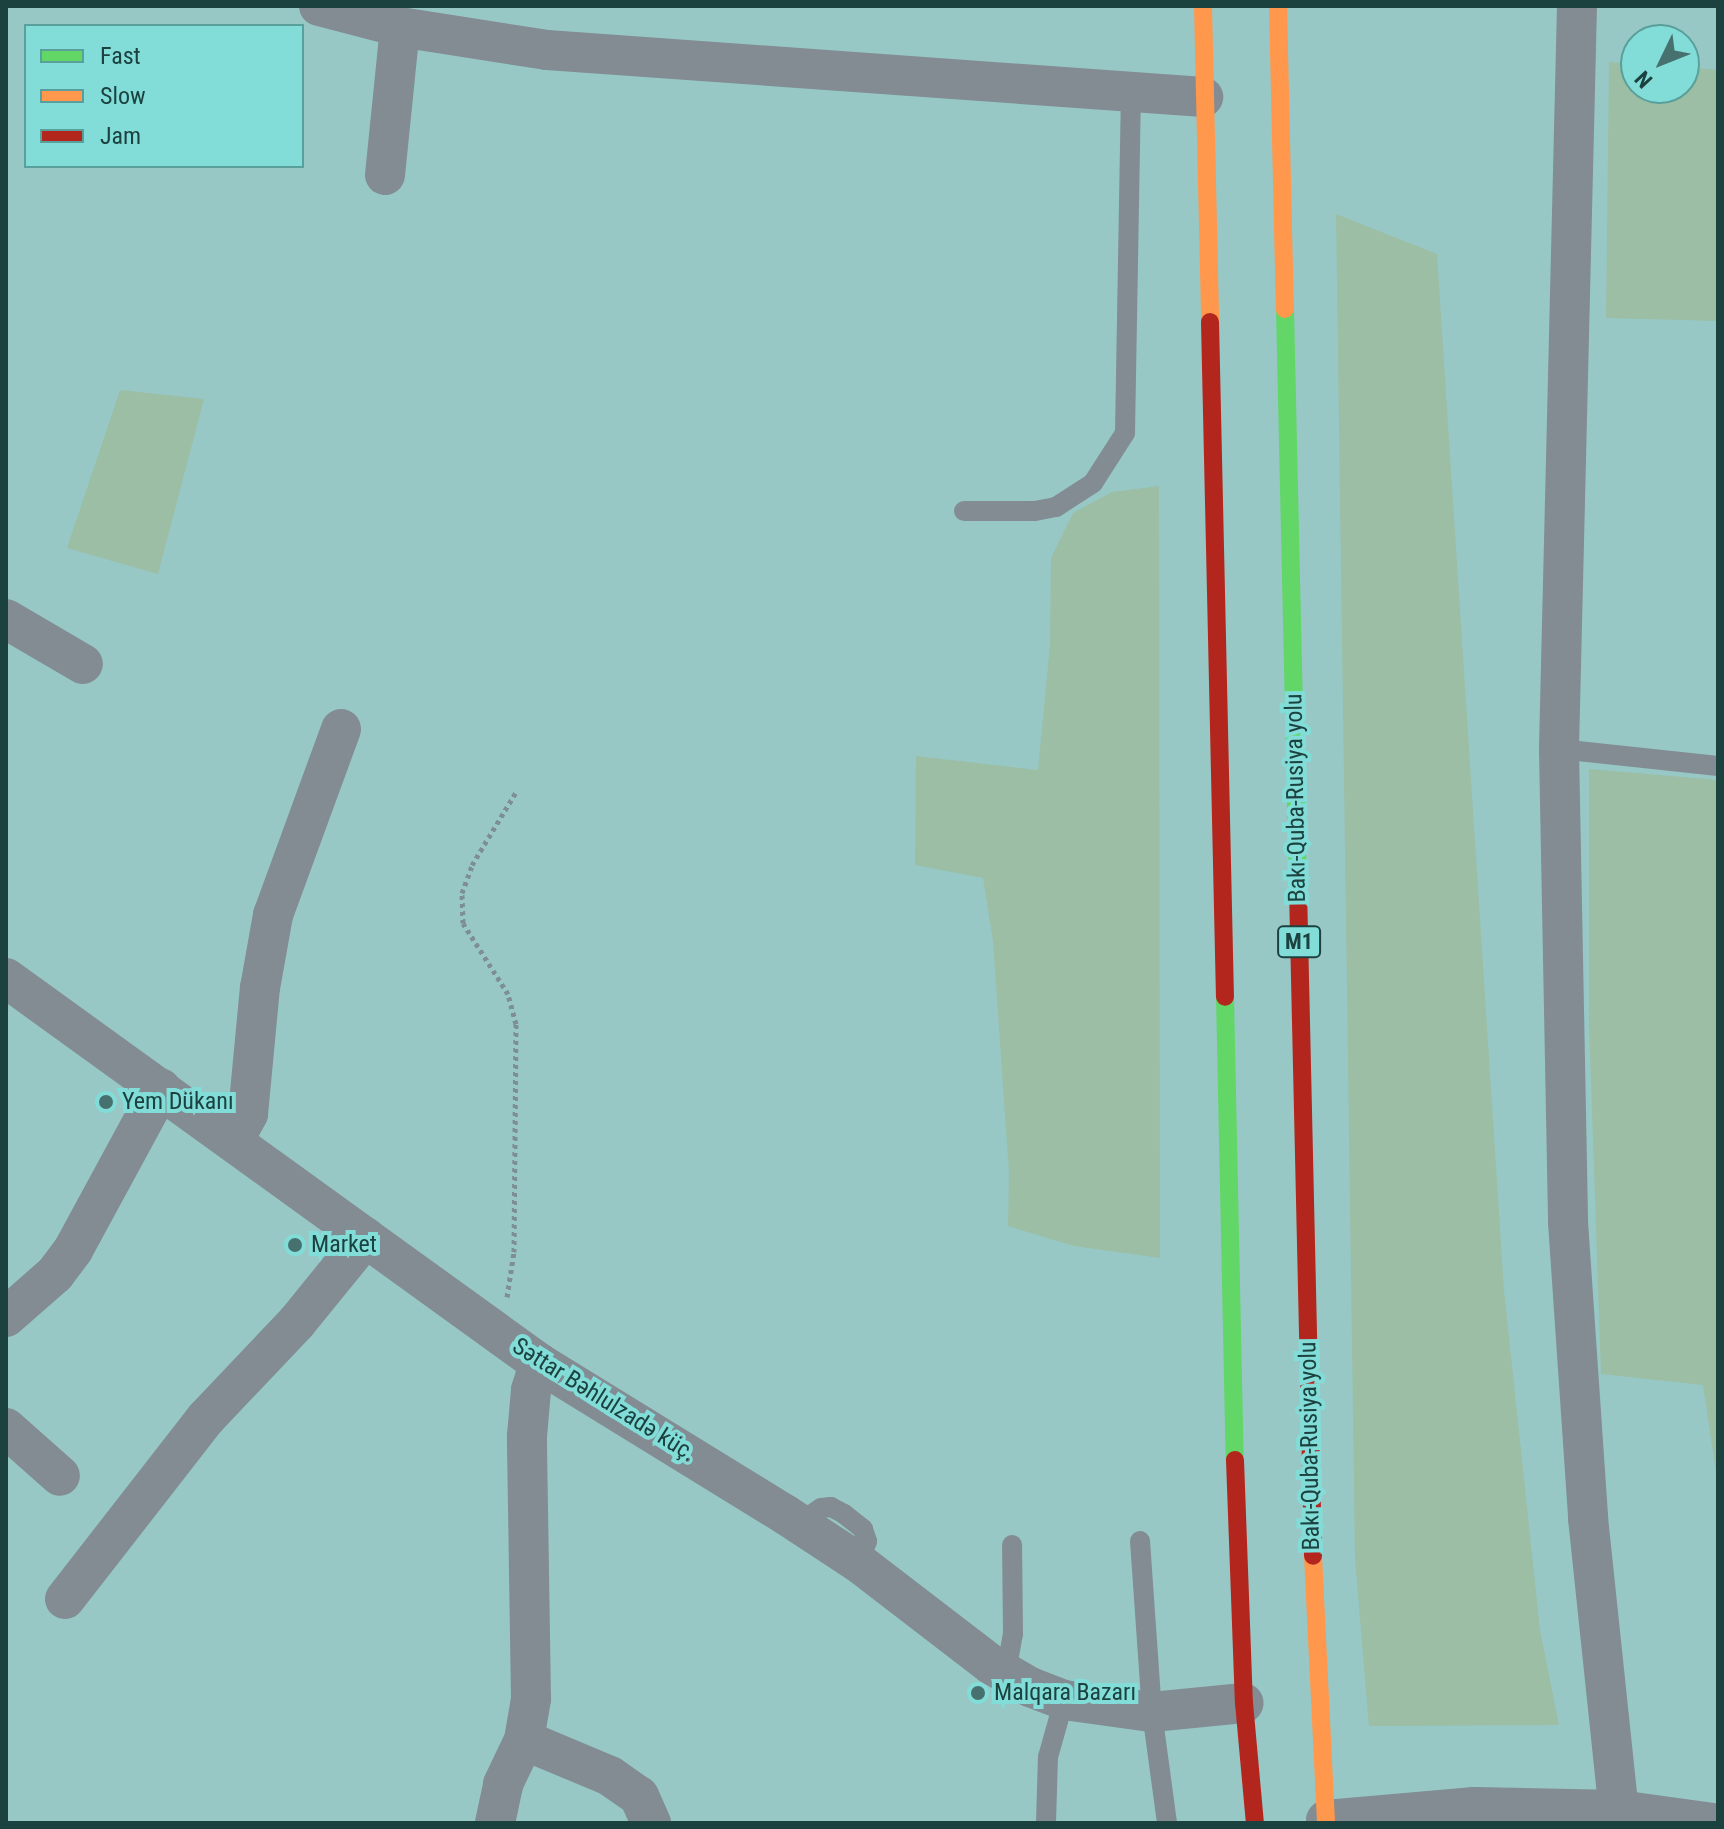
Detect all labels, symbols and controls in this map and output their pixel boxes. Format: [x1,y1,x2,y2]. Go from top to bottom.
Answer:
legend [24,24,304,168]
north arrow [1620,24,1700,104]
text: Fast [100,42,141,70]
text: N [1630,66,1657,93]
text: Slow [100,82,146,110]
text: Jam [100,122,141,150]
street label: Bakı-Quba-Rusiya yolu [1280,693,1312,903]
road number: M1 [1277,924,1321,960]
place label: Yem Dükanı [122,1088,234,1116]
marker: Yem Dükanı [97,1093,115,1111]
place label: Market [311,1231,377,1259]
marker: Market [286,1236,304,1254]
street label: Səttar Bəhlulzadə küç. [507,1332,701,1468]
street label: Bakı-Quba-Rusiya yolu [1294,1341,1326,1551]
place label: Malqara Bazarı [994,1679,1136,1707]
marker: Malqara Bazarı [969,1684,987,1702]

